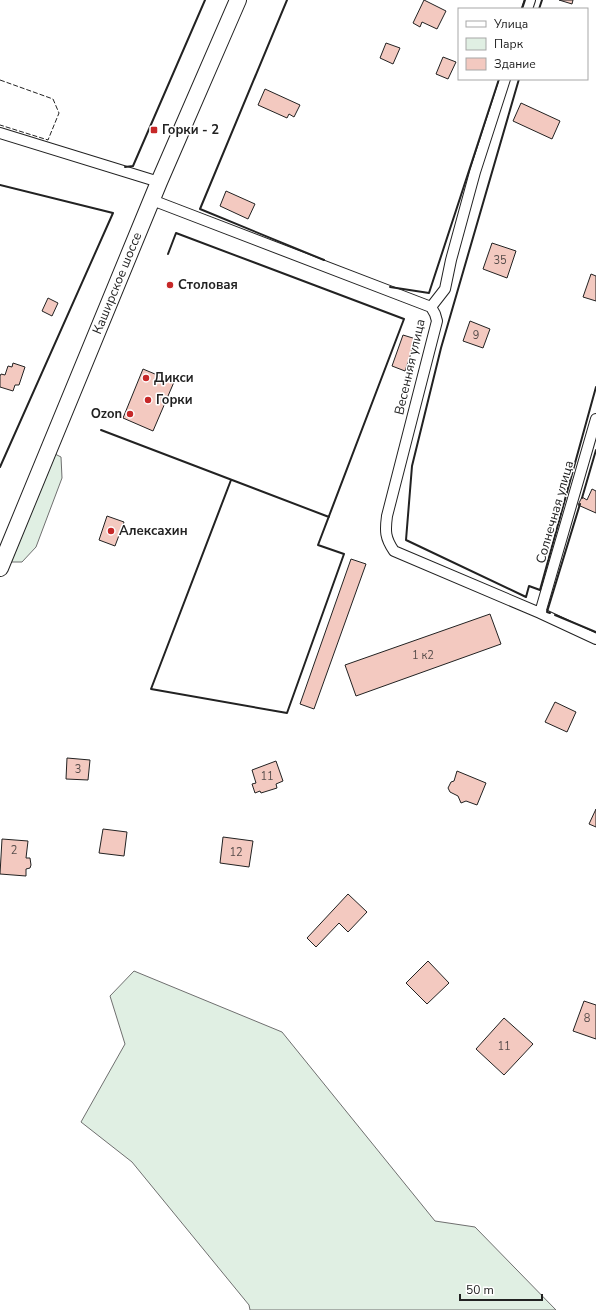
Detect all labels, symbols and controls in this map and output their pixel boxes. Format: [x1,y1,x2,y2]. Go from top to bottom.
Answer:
legend [458,8,588,80]
text: Улица [493,16,528,32]
text: Парк [494,36,524,52]
text: Здание [494,56,536,72]
place label: Горки - 2 [162,121,219,139]
marker: Горки - 2 [149,125,159,135]
street label: Каширское шоссе [88,229,146,337]
house number: 35 [493,253,507,268]
place label: Столовая [178,276,238,294]
marker: Столовая [165,280,175,290]
street label: Весенняя улица [390,317,430,417]
house number: 9 [473,328,479,343]
place label: Дикси [154,369,194,387]
marker: Дикси [141,373,151,383]
place label: Горки [156,391,192,409]
marker: Горки [143,395,153,405]
place label: Ozon [91,405,122,423]
marker: Ozon [125,409,135,419]
street label: Солнечная улица [532,458,578,566]
place label: Алексахин [119,522,188,540]
marker: Алексахин [106,526,116,536]
house number: 1 к2 [412,648,434,663]
house number: 3 [75,762,81,777]
house number: 11 [260,769,274,784]
house number: 2 [11,843,17,858]
house number: 12 [229,845,243,860]
house number: 8 [584,1011,591,1026]
house number: 11 [497,1039,511,1054]
scale bar [460,1276,542,1302]
text: 50 m [466,1282,494,1298]

